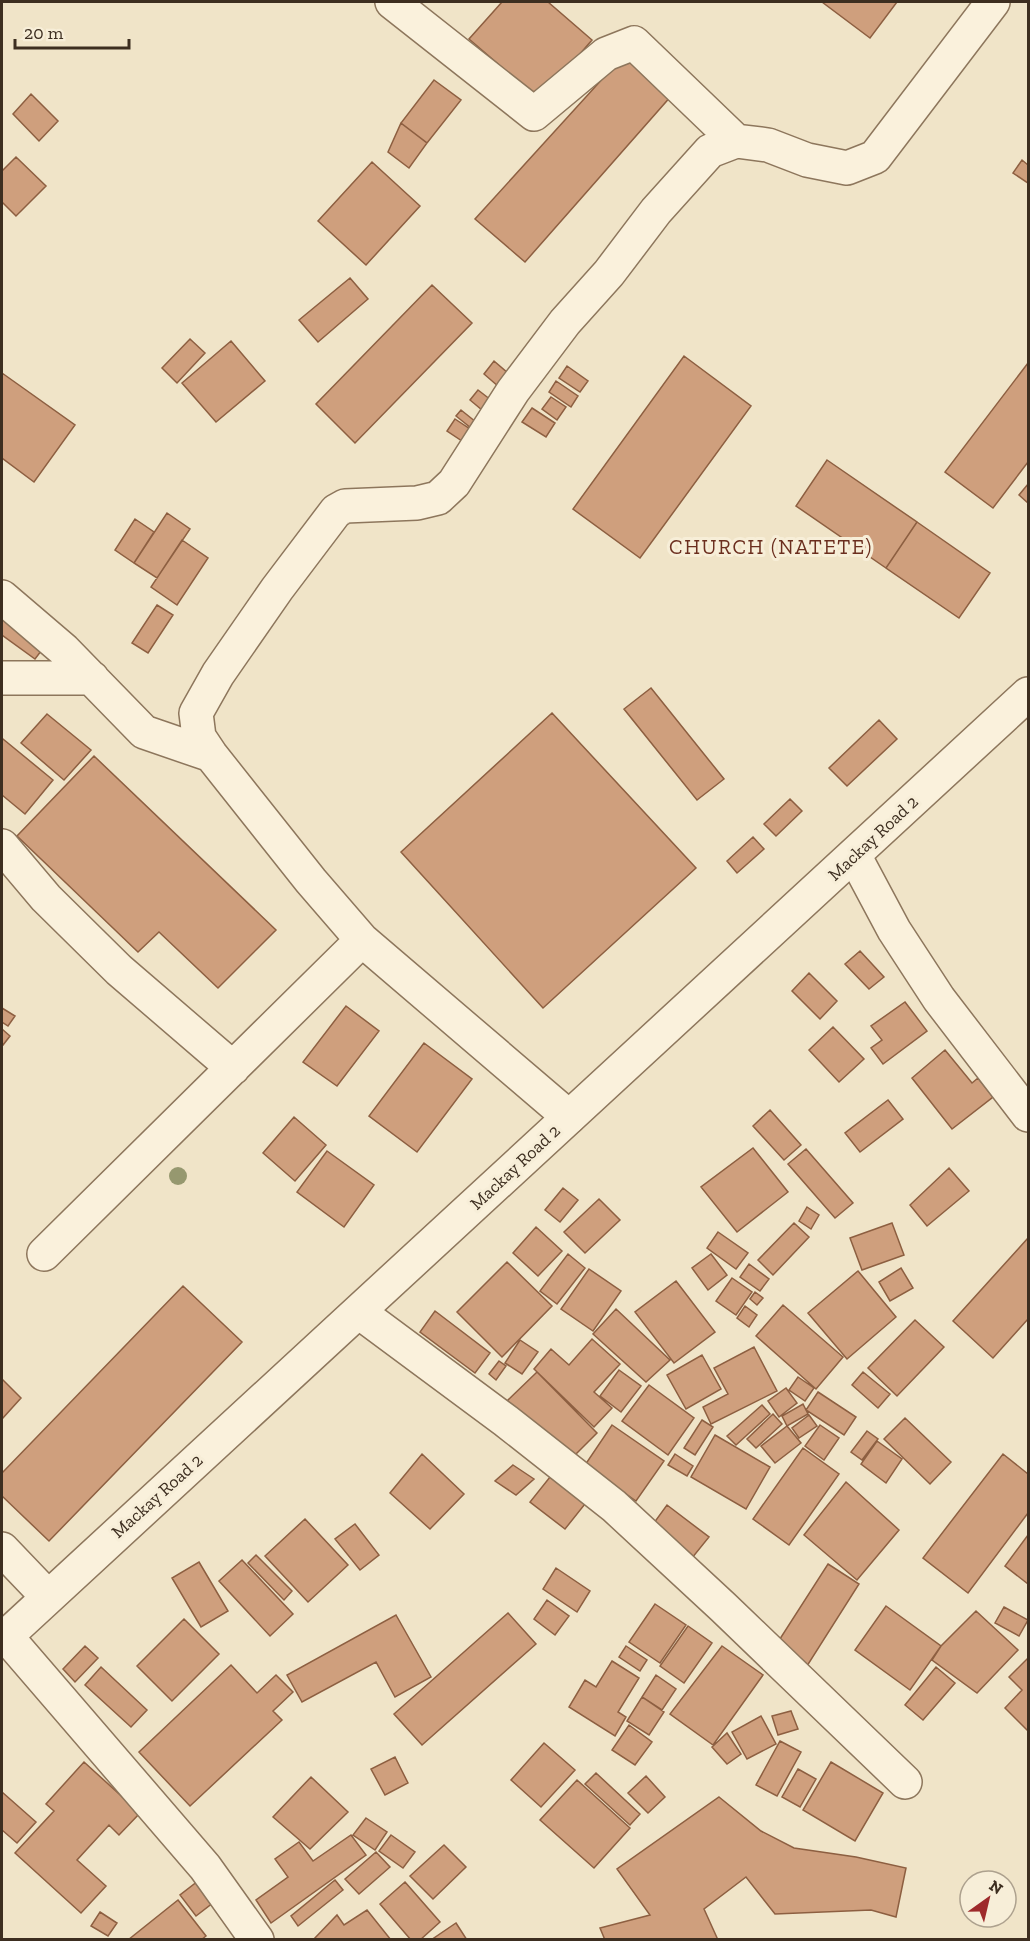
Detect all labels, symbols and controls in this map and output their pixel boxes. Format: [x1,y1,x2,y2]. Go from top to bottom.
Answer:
scale bar [15,12,129,50]
text: 20 m [24,22,64,44]
district label: CHURCH (NATETE) [669,534,873,559]
street label: Mackay Road 2 [823,791,923,885]
street label: Mackay Road 2 [465,1120,565,1214]
street label: Mackay Road 2 [107,1449,207,1543]
north arrow [958,1869,1018,1929]
text: N [986,1876,1006,1898]

